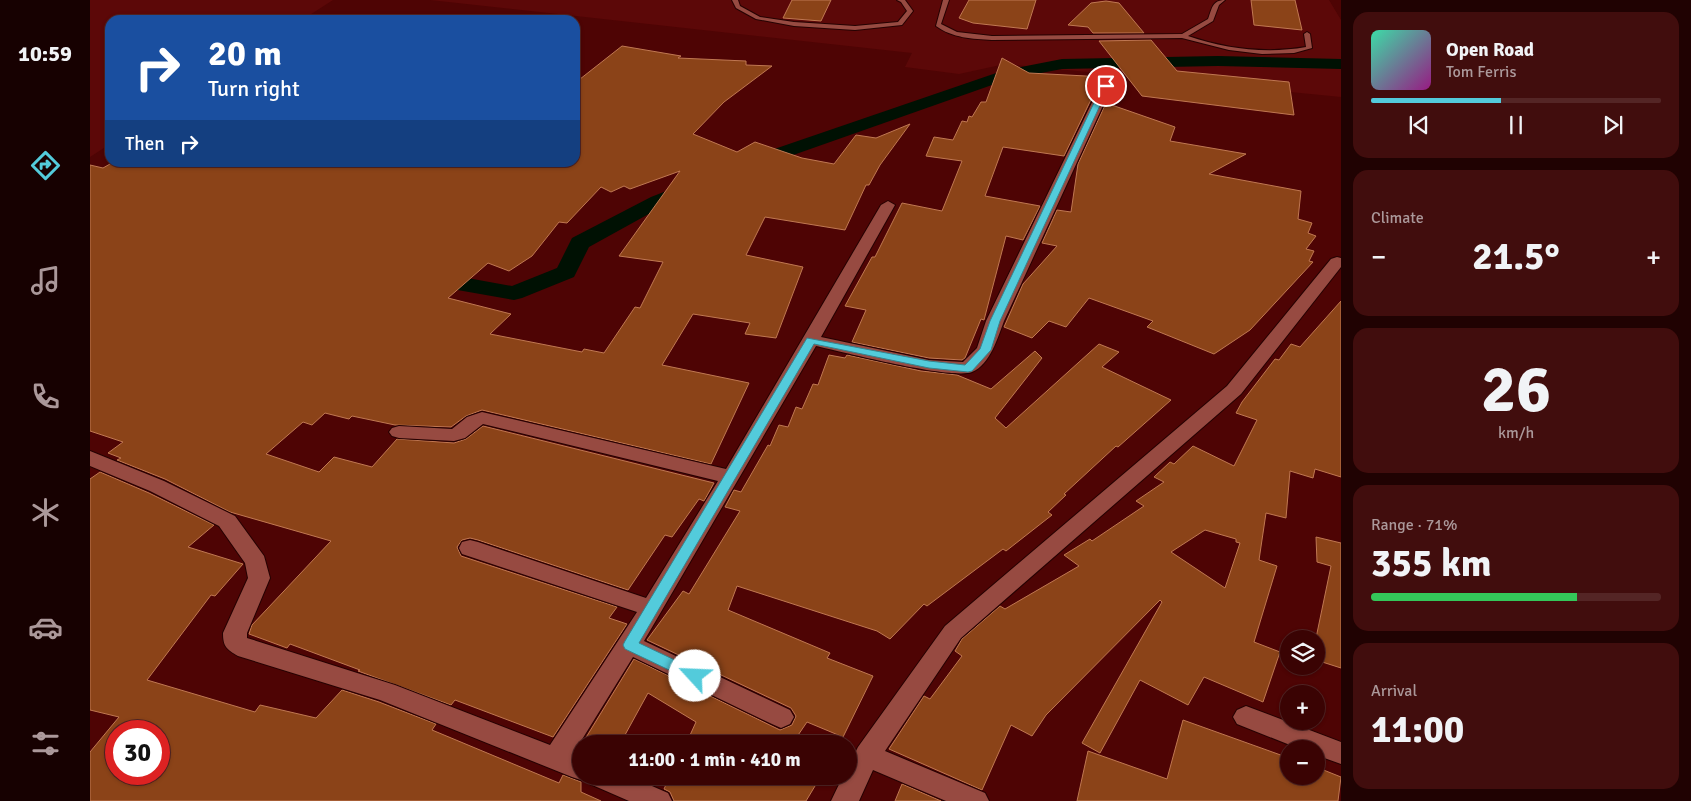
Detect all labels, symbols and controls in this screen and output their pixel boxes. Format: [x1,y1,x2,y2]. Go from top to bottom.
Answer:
text: 20 m [208,32,282,75]
icon: right [125,35,190,100]
text: Open Road [1446,38,1534,62]
text: 10:59 [18,40,72,67]
text: Tom Ferris [1446,62,1516,82]
pin [1085,65,1127,107]
icon: arrive [1092,72,1120,100]
text: Turn right [208,75,300,102]
icon: previous [1405,111,1433,139]
icon: pause [1502,111,1530,139]
icon: next [1599,111,1627,139]
icon: right [175,130,203,158]
text: Then [125,132,165,156]
icon: directions [28,148,63,183]
text: Climate [1371,208,1424,228]
text: 21.5° [1472,233,1560,280]
text: − [1371,240,1386,274]
text: + [1646,240,1661,274]
icon: music [28,263,63,298]
text: 26 [1481,350,1551,430]
icon: phone [28,379,63,414]
text: km/h [1498,423,1534,443]
icon: climate [28,495,63,530]
text: Range · 71% [1371,515,1457,535]
text: 355 km [1371,540,1492,587]
icon: car [28,610,63,645]
map controls [1280,630,1325,785]
button: layers [1280,630,1325,675]
position arrow [668,649,720,701]
text: Arrival [1371,681,1417,701]
button: + [1280,685,1325,730]
text: 11:00 [1371,706,1464,753]
speed limit sign: 30 [105,720,170,785]
icon: filters [28,726,63,761]
button: − [1280,740,1325,785]
text: 11:00 · 1 min · 410 m [628,748,801,772]

